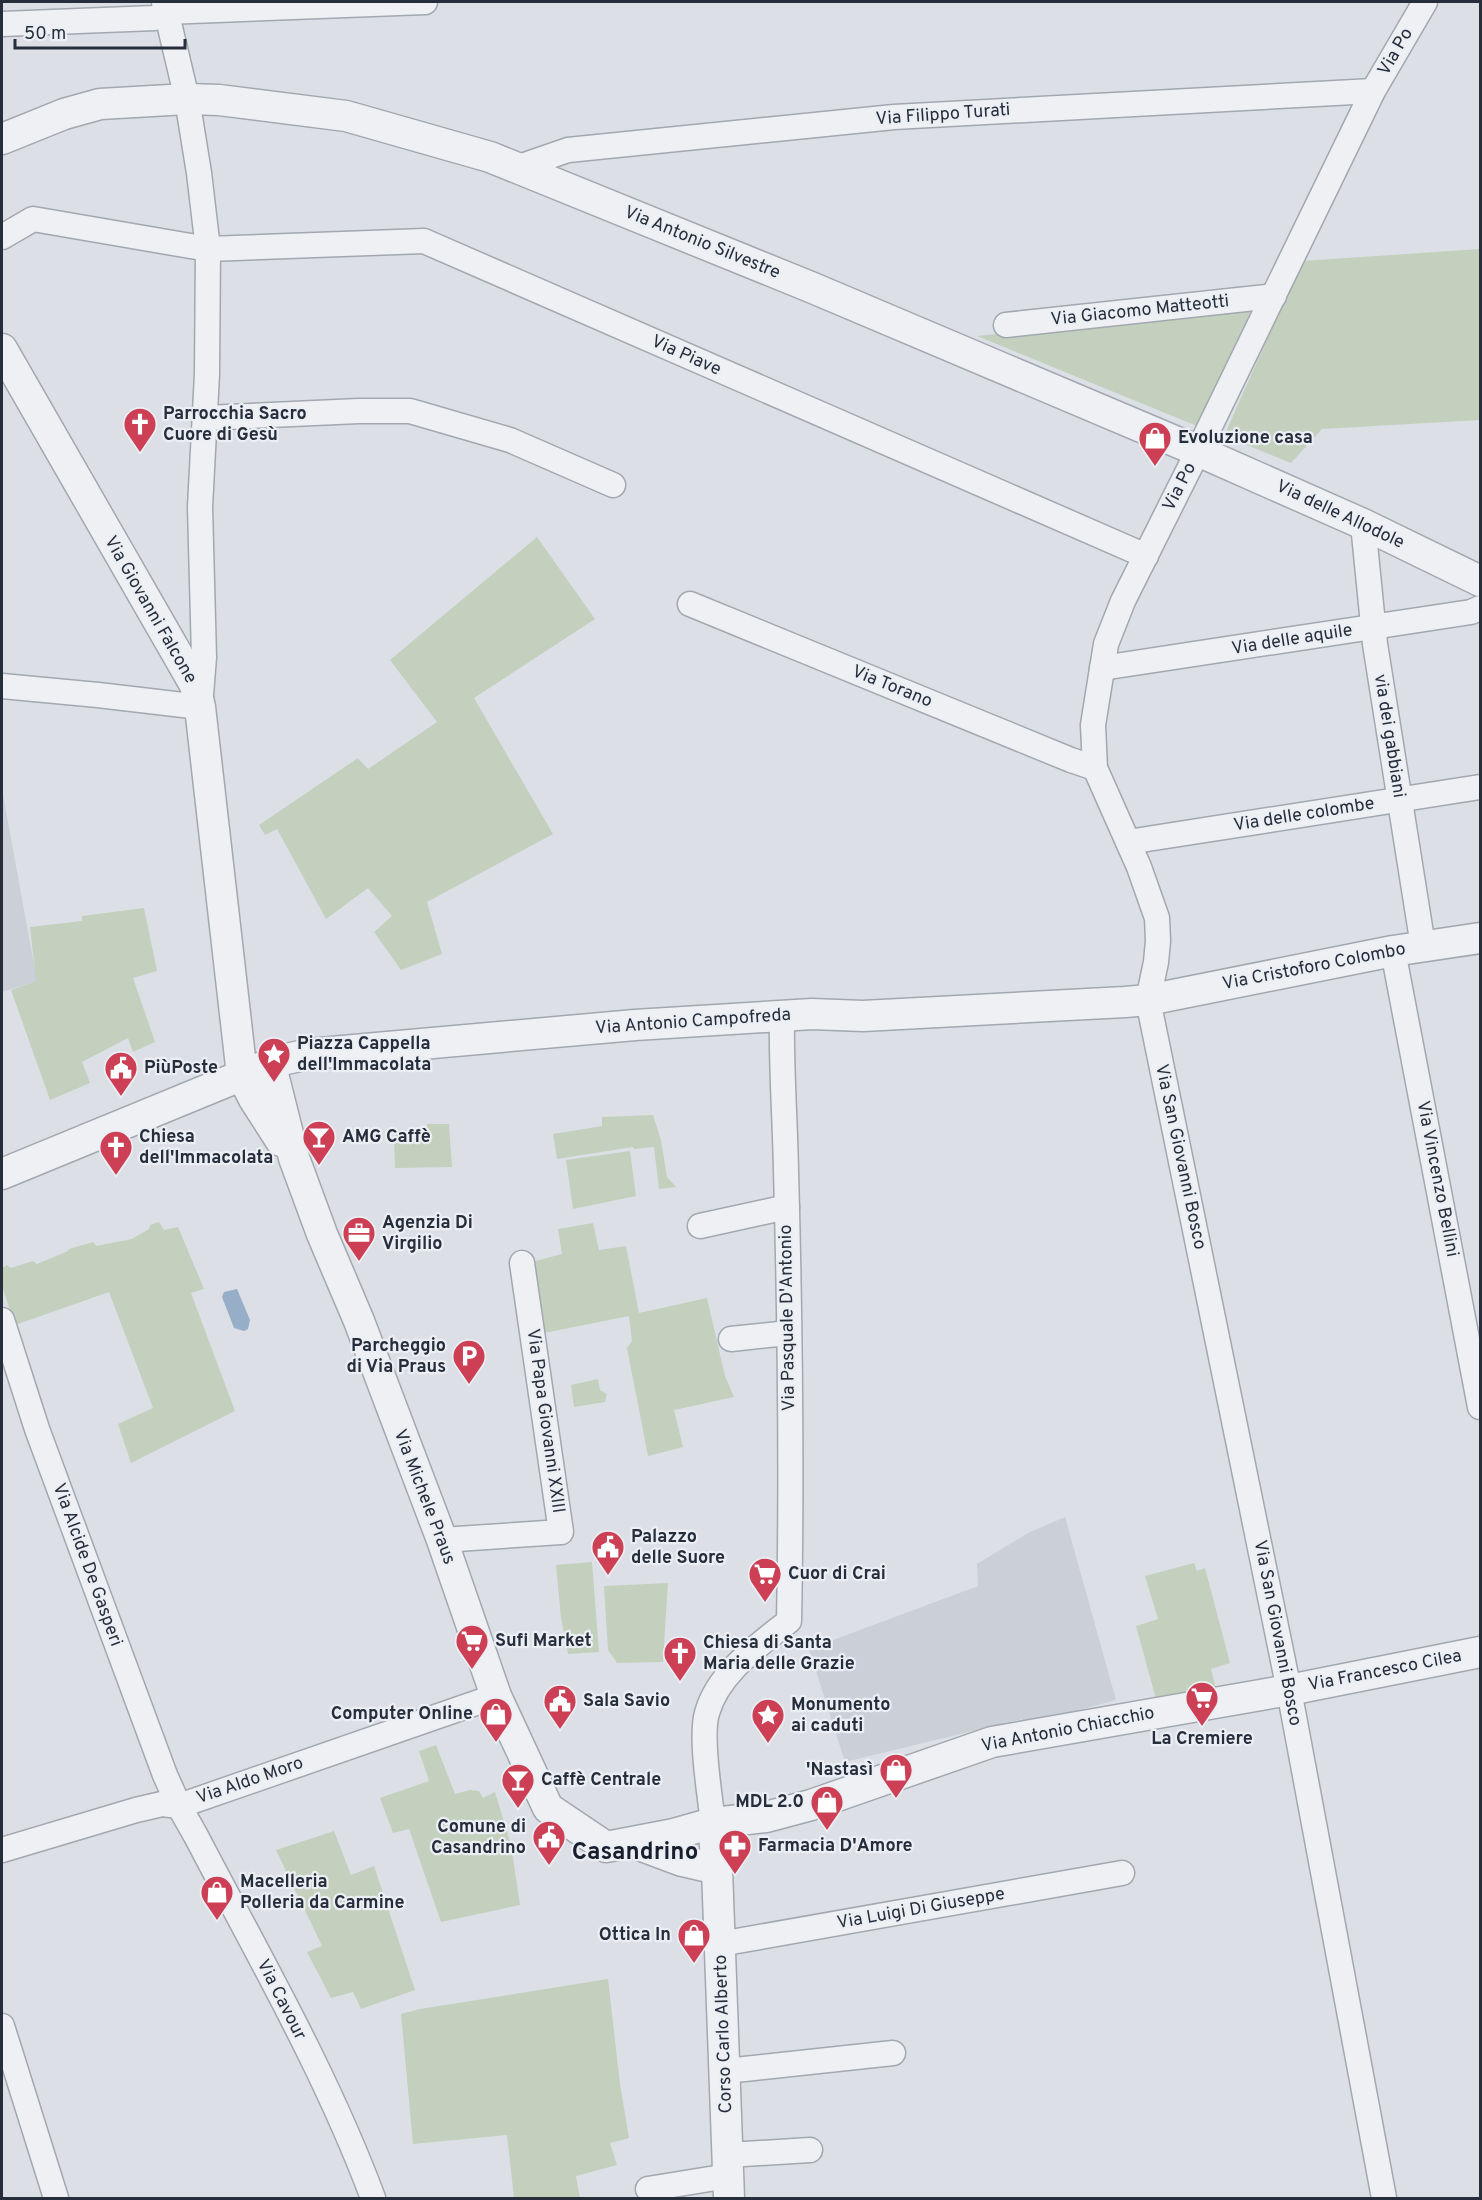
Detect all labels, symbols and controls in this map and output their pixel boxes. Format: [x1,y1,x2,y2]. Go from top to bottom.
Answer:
scale bar [15,12,184,50]
text: 50 m [24,23,66,46]
street label: Via Po [1373,24,1419,80]
street label: Via Filippo Turati [875,99,1011,131]
street label: Via Antonio Silvestre [621,201,783,285]
street label: Via Giacomo Matteotti [1050,290,1230,332]
street label: Via Piave [647,330,725,382]
place label: Parrocchia Sacro Cuore di Gesù [163,403,307,447]
church icon: Parrocchia Sacro Cuore di Gesù [122,406,158,453]
shop icon: Evoluzione casa [1137,420,1173,467]
place label: Evoluzione casa [1178,427,1313,450]
street label: Via Po [1158,459,1202,515]
street label: Via delle Allodole [1272,475,1408,555]
street label: Via Giovanni Falcone [98,532,202,688]
street label: Via delle aquile [1230,619,1354,661]
street label: Via Torano [848,660,936,714]
street label: via dei gabbiani [1368,672,1410,800]
street label: Via delle colombe [1232,793,1376,837]
street label: Via Cristoforo Colombo [1220,938,1408,996]
street label: Via Antonio Campofreda [594,1004,792,1040]
place label: Piazza Cappella dell'Immacolata [297,1033,431,1077]
place icon: Piazza Cappella dell'Immacolata [256,1036,292,1083]
public building icon: PiùPoste [103,1050,139,1097]
place label: PiùPoste [144,1057,218,1080]
street label: Via San Giovanni Bosco [1149,1062,1211,1252]
street label: Via Vincenzo Bellini [1411,1099,1463,1259]
bar icon: AMG Caffè [301,1119,337,1166]
place label: Chiesa dell'Immacolata [139,1126,273,1170]
place label: AMG Caffè [342,1126,431,1149]
church icon: Chiesa dell'Immacolata [98,1129,134,1176]
place label: Agenzia Di Virgilio [382,1212,473,1256]
office icon: Agenzia Di Virgilio [341,1215,377,1262]
street label: Via Pasquale D'Antonio [775,1224,801,1412]
street label: Via Papa Giovanni XXIII [521,1327,569,1515]
place label: Parcheggio di Via Praus [347,1335,446,1379]
parking icon: Parcheggio di Via Praus [451,1338,487,1385]
street label: Via Michele Praus [388,1426,460,1568]
street label: Via Alcide De Gasperi [47,1480,127,1650]
place label: Palazzo delle Suore [631,1526,725,1570]
public building icon: Palazzo delle Suore [590,1529,626,1576]
street label: Via San Giovanni Bosco [1248,1538,1306,1728]
supermarket icon: Cuor di Crai [747,1556,783,1603]
place label: Cuor di Crai [788,1563,886,1586]
supermarket icon: Sufi Market [454,1623,490,1670]
place label: Sufi Market [495,1630,592,1653]
place label: Chiesa di Santa Maria delle Grazie [703,1632,855,1676]
church icon: Chiesa di Santa Maria delle Grazie [662,1635,698,1682]
street label: Via Francesco Cilea [1306,1645,1464,1697]
supermarket icon: La Cremiere [1184,1680,1220,1727]
public building icon: Sala Savio [542,1683,578,1730]
place label: Sala Savio [583,1690,670,1713]
place label: Monumento ai caduti [791,1694,890,1738]
shop icon: Computer Online [478,1696,514,1743]
place icon: Monumento ai caduti [750,1697,786,1744]
street label: Via Antonio Chiacchio [979,1702,1157,1758]
place label: Computer Online [331,1703,473,1726]
place label: La Cremiere [1151,1728,1253,1751]
street label: Via Aldo Moro [193,1752,307,1810]
shop icon: 'Nastasì [878,1752,914,1799]
place label: 'Nastasì [806,1759,873,1782]
bar icon: Caffè Centrale [500,1762,536,1809]
place label: Caffè Centrale [541,1769,661,1792]
shop icon: MDL 2.0 [809,1784,845,1831]
place label: MDL 2.0 [735,1791,804,1814]
place label: Comune di Casandrino [431,1816,526,1860]
public building icon: Comune di Casandrino [531,1819,567,1866]
pharmacy icon: Farmacia D'Amore [717,1828,753,1875]
place label: Farmacia D'Amore [758,1835,913,1858]
district label: Casandrino [572,1838,698,1868]
place label: Macelleria Polleria da Carmine [240,1871,405,1915]
shop icon: Macelleria Polleria da Carmine [199,1874,235,1921]
street label: Via Luigi Di Giuseppe [835,1883,1007,1935]
shop icon: Ottica In [676,1917,712,1964]
place label: Ottica In [599,1924,671,1947]
street label: Corso Carlo Alberto [710,1954,738,2114]
street label: Via Cavour [251,1956,311,2044]

